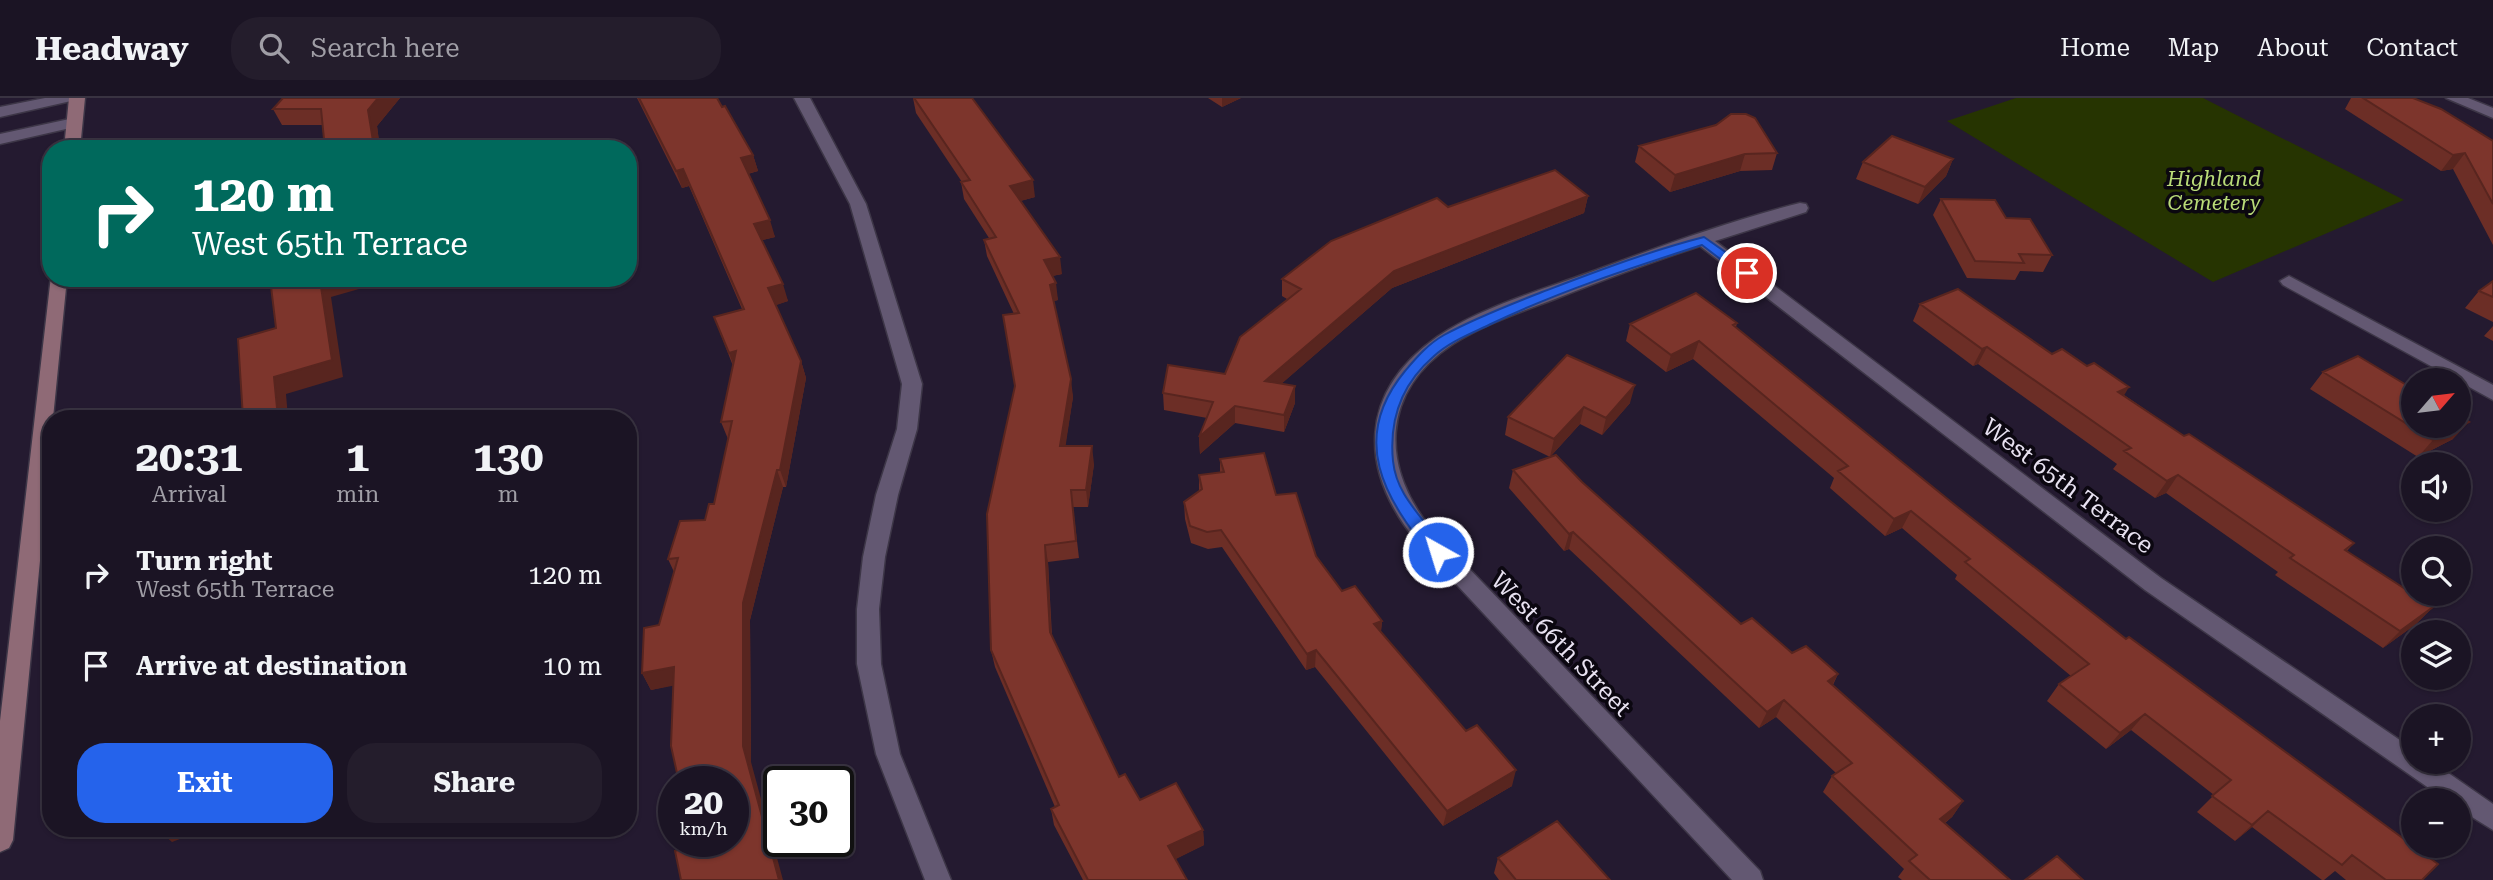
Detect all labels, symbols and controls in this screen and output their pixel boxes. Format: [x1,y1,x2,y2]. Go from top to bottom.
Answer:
search box [231,17,721,80]
text: Headway [35,29,189,68]
icon: search [255,29,293,67]
text: Search here [311,33,460,63]
text: Home [2060,34,2130,62]
text: Map [2168,34,2219,62]
text: About [2257,34,2328,62]
text: Contact [2366,34,2458,62]
text: 120 m [192,166,334,223]
park label: Highland Cemetery [2166,167,2261,215]
icon: right [77,168,168,259]
text: West 65th Terrace [192,225,468,263]
pin [1717,243,1777,303]
icon: arrive [1728,254,1766,292]
north arrow [2401,368,2471,438]
map controls [2401,368,2471,858]
street label: West 65th Terrace [1977,413,2159,559]
text: 20:31 [136,432,243,481]
text: 1 [346,432,370,481]
text: 130 [473,432,543,481]
button: sound [2401,452,2471,522]
text: Arrival [152,481,226,508]
text: min [336,481,379,508]
text: m [498,481,519,508]
position arrow [1401,515,1475,589]
button: search [2401,536,2471,606]
text: Turn right [136,546,272,576]
icon: right [77,556,115,594]
text: 120 m [528,560,602,590]
street label: West 66th Street [1485,566,1637,722]
text: West 65th Terrace [136,576,334,603]
button: layers [2401,620,2471,690]
icon: arrive [77,647,115,685]
text: Arrive at destination [136,651,407,681]
text: 10 m [543,651,602,681]
button: + [2401,704,2471,774]
button: Exit [77,743,333,823]
button: Share [347,743,602,823]
speed limit sign: 30 [763,766,854,857]
text: 20 [684,782,723,823]
button: − [2401,788,2471,858]
text: km/h [679,818,728,839]

